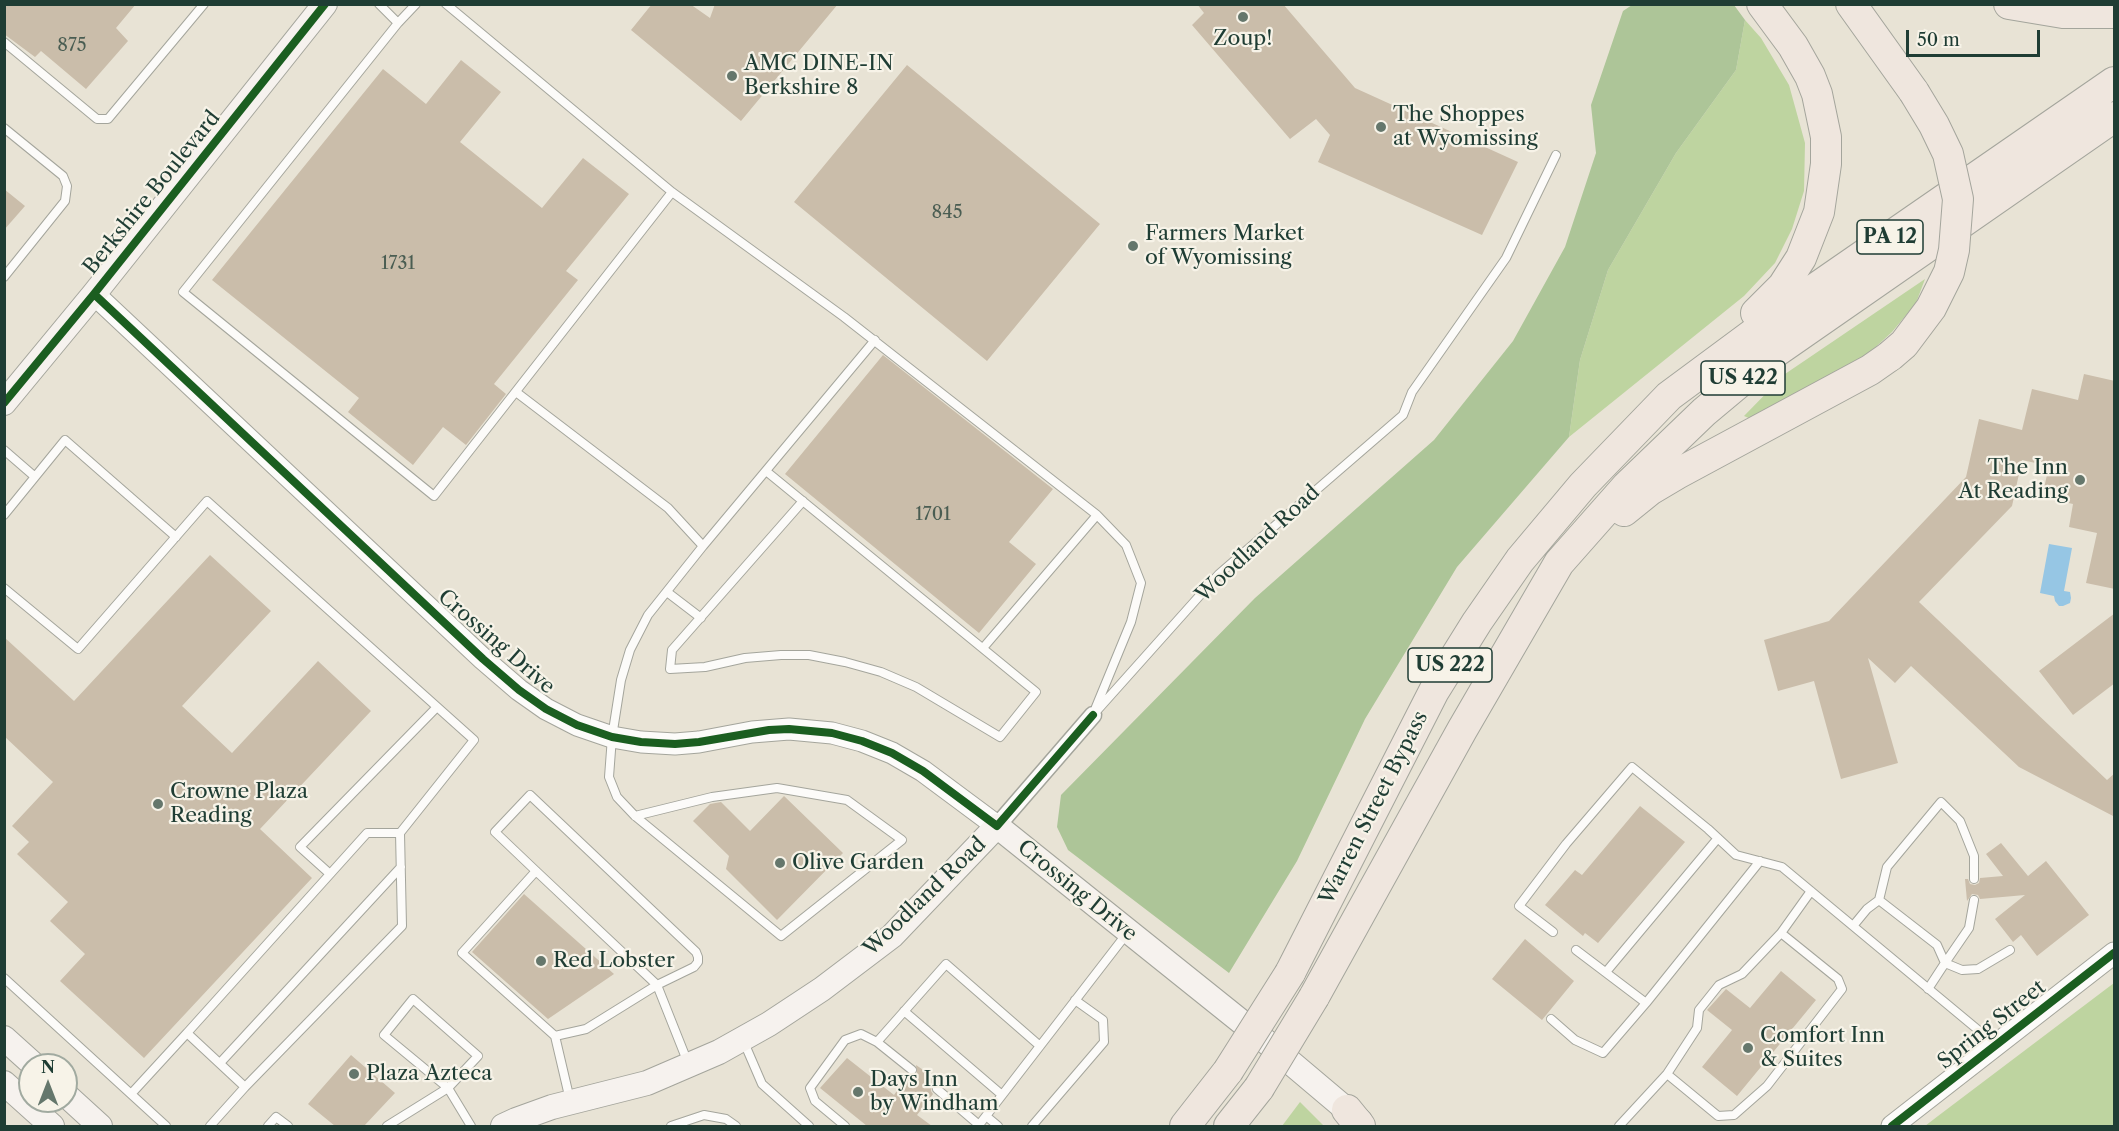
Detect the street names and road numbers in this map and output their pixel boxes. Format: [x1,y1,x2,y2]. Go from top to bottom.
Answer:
street label: Berkshire Boulevard [78,106,226,280]
road number: PA 12 [1857,220,1923,254]
road number: US 422 [1701,361,1785,395]
street label: Woodland Road [1191,480,1325,608]
street label: Crossing Drive [432,584,560,700]
road number: US 222 [1408,648,1492,682]
street label: Warren Street Bypass [1314,707,1434,909]
street label: Woodland Road [859,832,991,962]
street label: Crossing Drive [1012,835,1142,947]
street label: Spring Street [1933,975,2051,1075]

